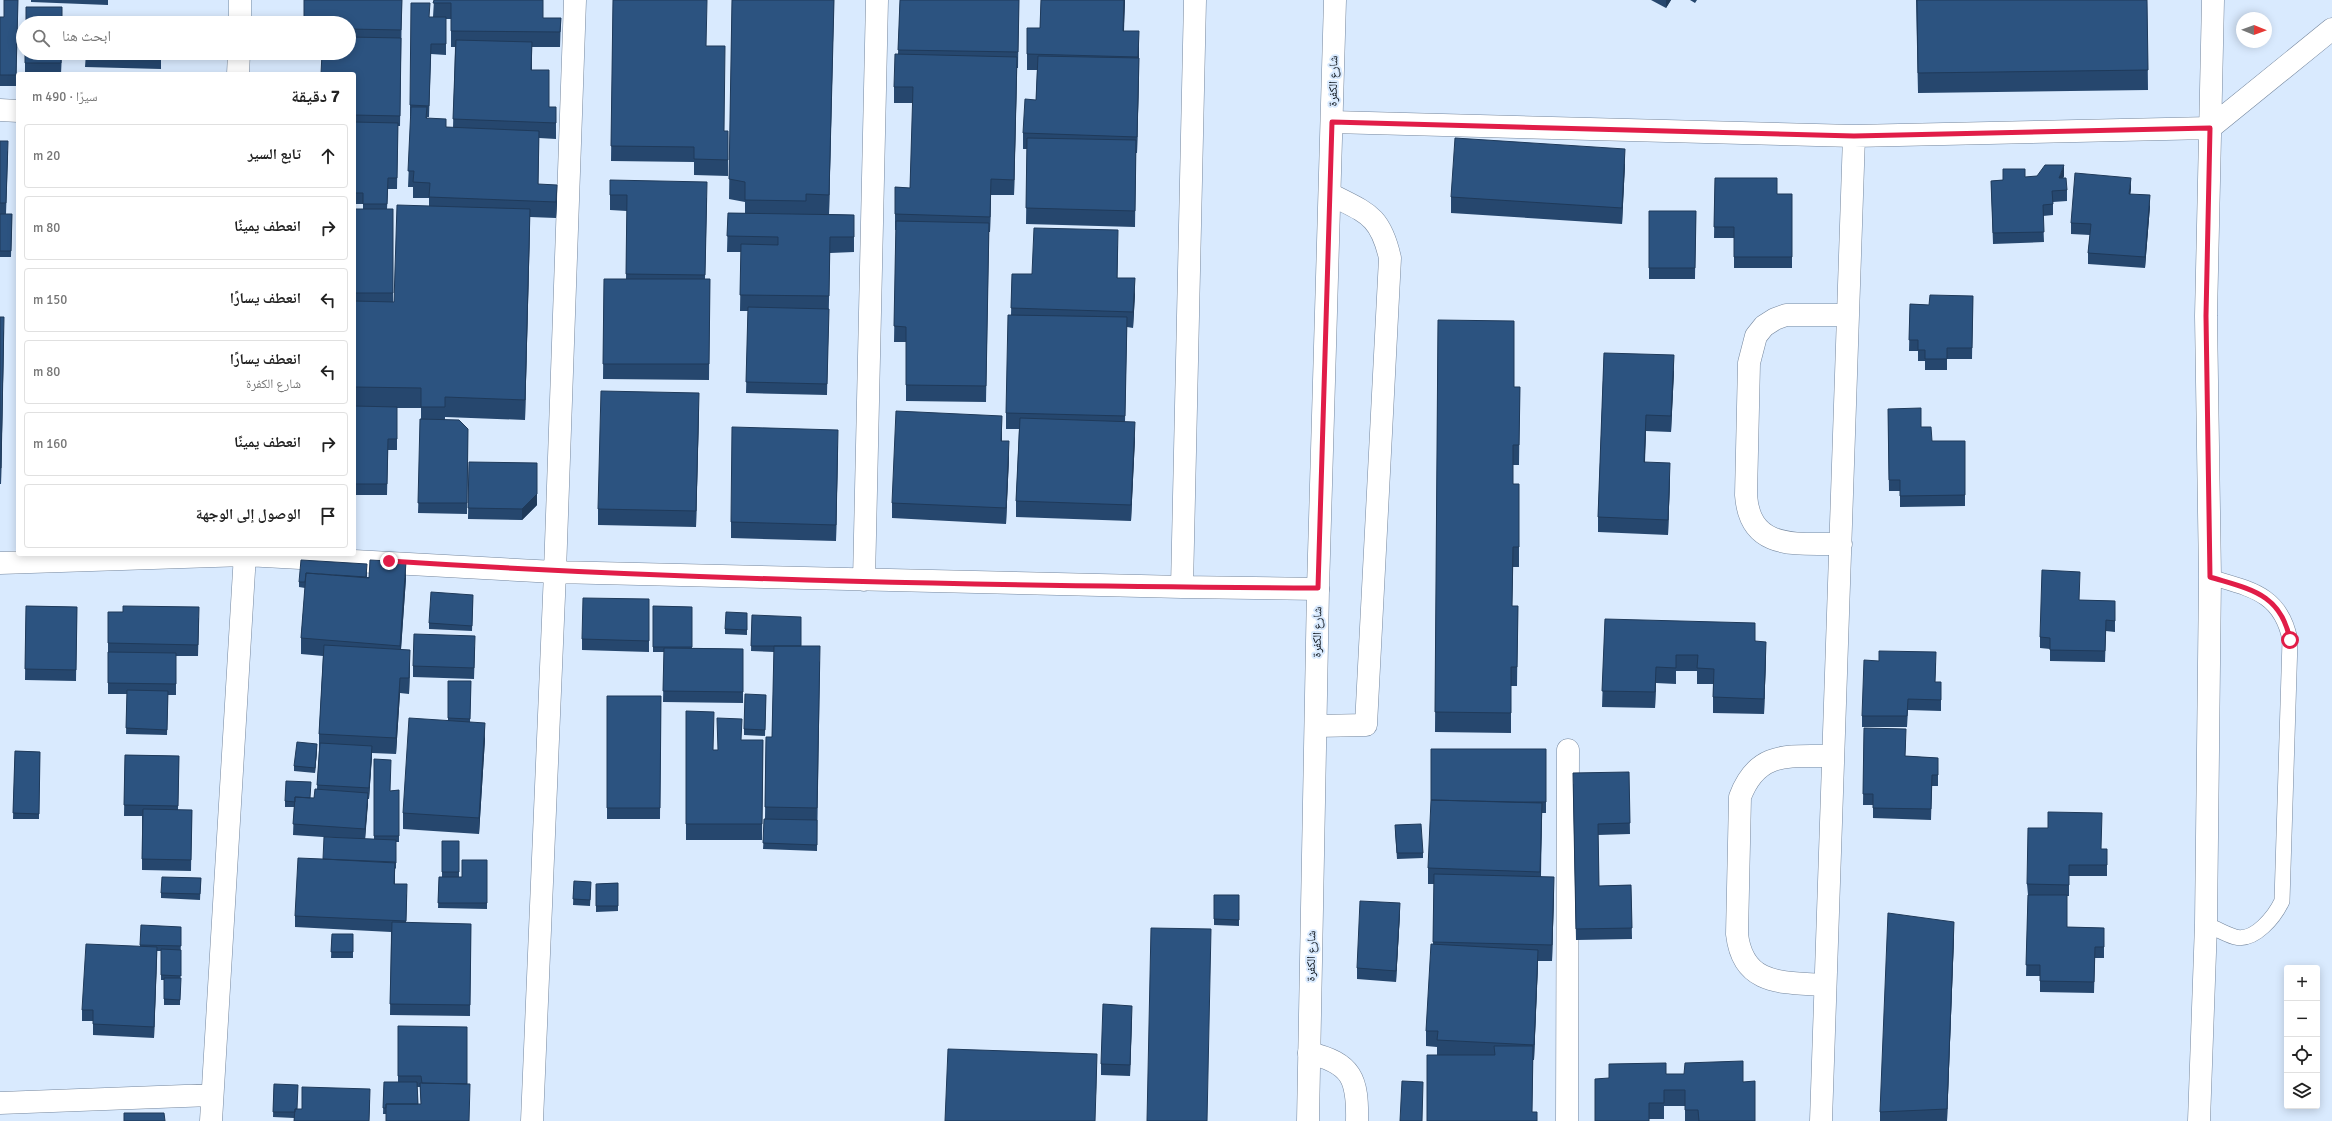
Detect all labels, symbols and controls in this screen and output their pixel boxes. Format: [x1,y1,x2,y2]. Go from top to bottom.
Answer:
north arrow [2236,12,2272,48]
search box [16,16,356,60]
icon: search [30,27,52,49]
text: ابحث هنا [62,27,111,45]
street label: شارع الكفرة [1326,55,1341,107]
text: 7 دقيقة [291,86,340,107]
text: سيرًا · 490 m [32,89,98,105]
text: تابع السير [248,145,301,163]
icon: ahead [317,145,339,167]
text: 20 m [33,148,60,164]
text: انعطف يمينًا [234,217,301,235]
icon: right [317,217,339,239]
text: 80 m [33,220,60,236]
text: انعطف يسارًا [230,289,301,307]
icon: left [317,289,339,311]
text: 150 m [33,292,67,308]
text: انعطف يسارًا [230,350,301,368]
icon: left [317,361,339,383]
text: 80 m [33,364,60,380]
text: شارع الكفرة [246,376,301,392]
text: انعطف يمينًا [234,433,301,451]
icon: right [317,433,339,455]
text: 160 m [33,436,67,452]
text: الوصول إلى الوجهة [196,505,301,523]
icon: arrive [317,505,339,527]
route end [380,552,398,570]
street label: شارع الكفرة [1310,606,1325,658]
route start [2281,631,2299,649]
street label: شارع الكفرة [1304,930,1319,982]
map controls [2284,965,2320,1109]
button: + [2284,965,2320,1001]
button: − [2284,1001,2320,1037]
button: locate [2284,1037,2320,1073]
button: layers [2284,1073,2320,1109]

